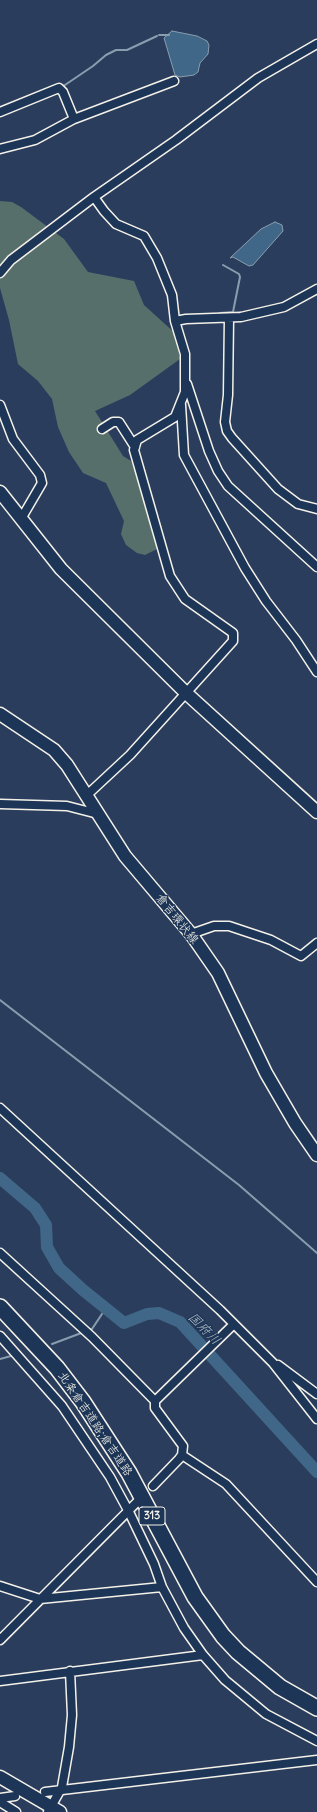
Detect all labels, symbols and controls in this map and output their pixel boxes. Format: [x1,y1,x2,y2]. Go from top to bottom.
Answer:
street label: 倉吉環状線 [153,891,201,947]
water label: 国府川 [185,1310,223,1348]
street label: 北条倉吉道路;倉吉道路 [55,1369,135,1479]
road number: 313 [139,1507,165,1525]

